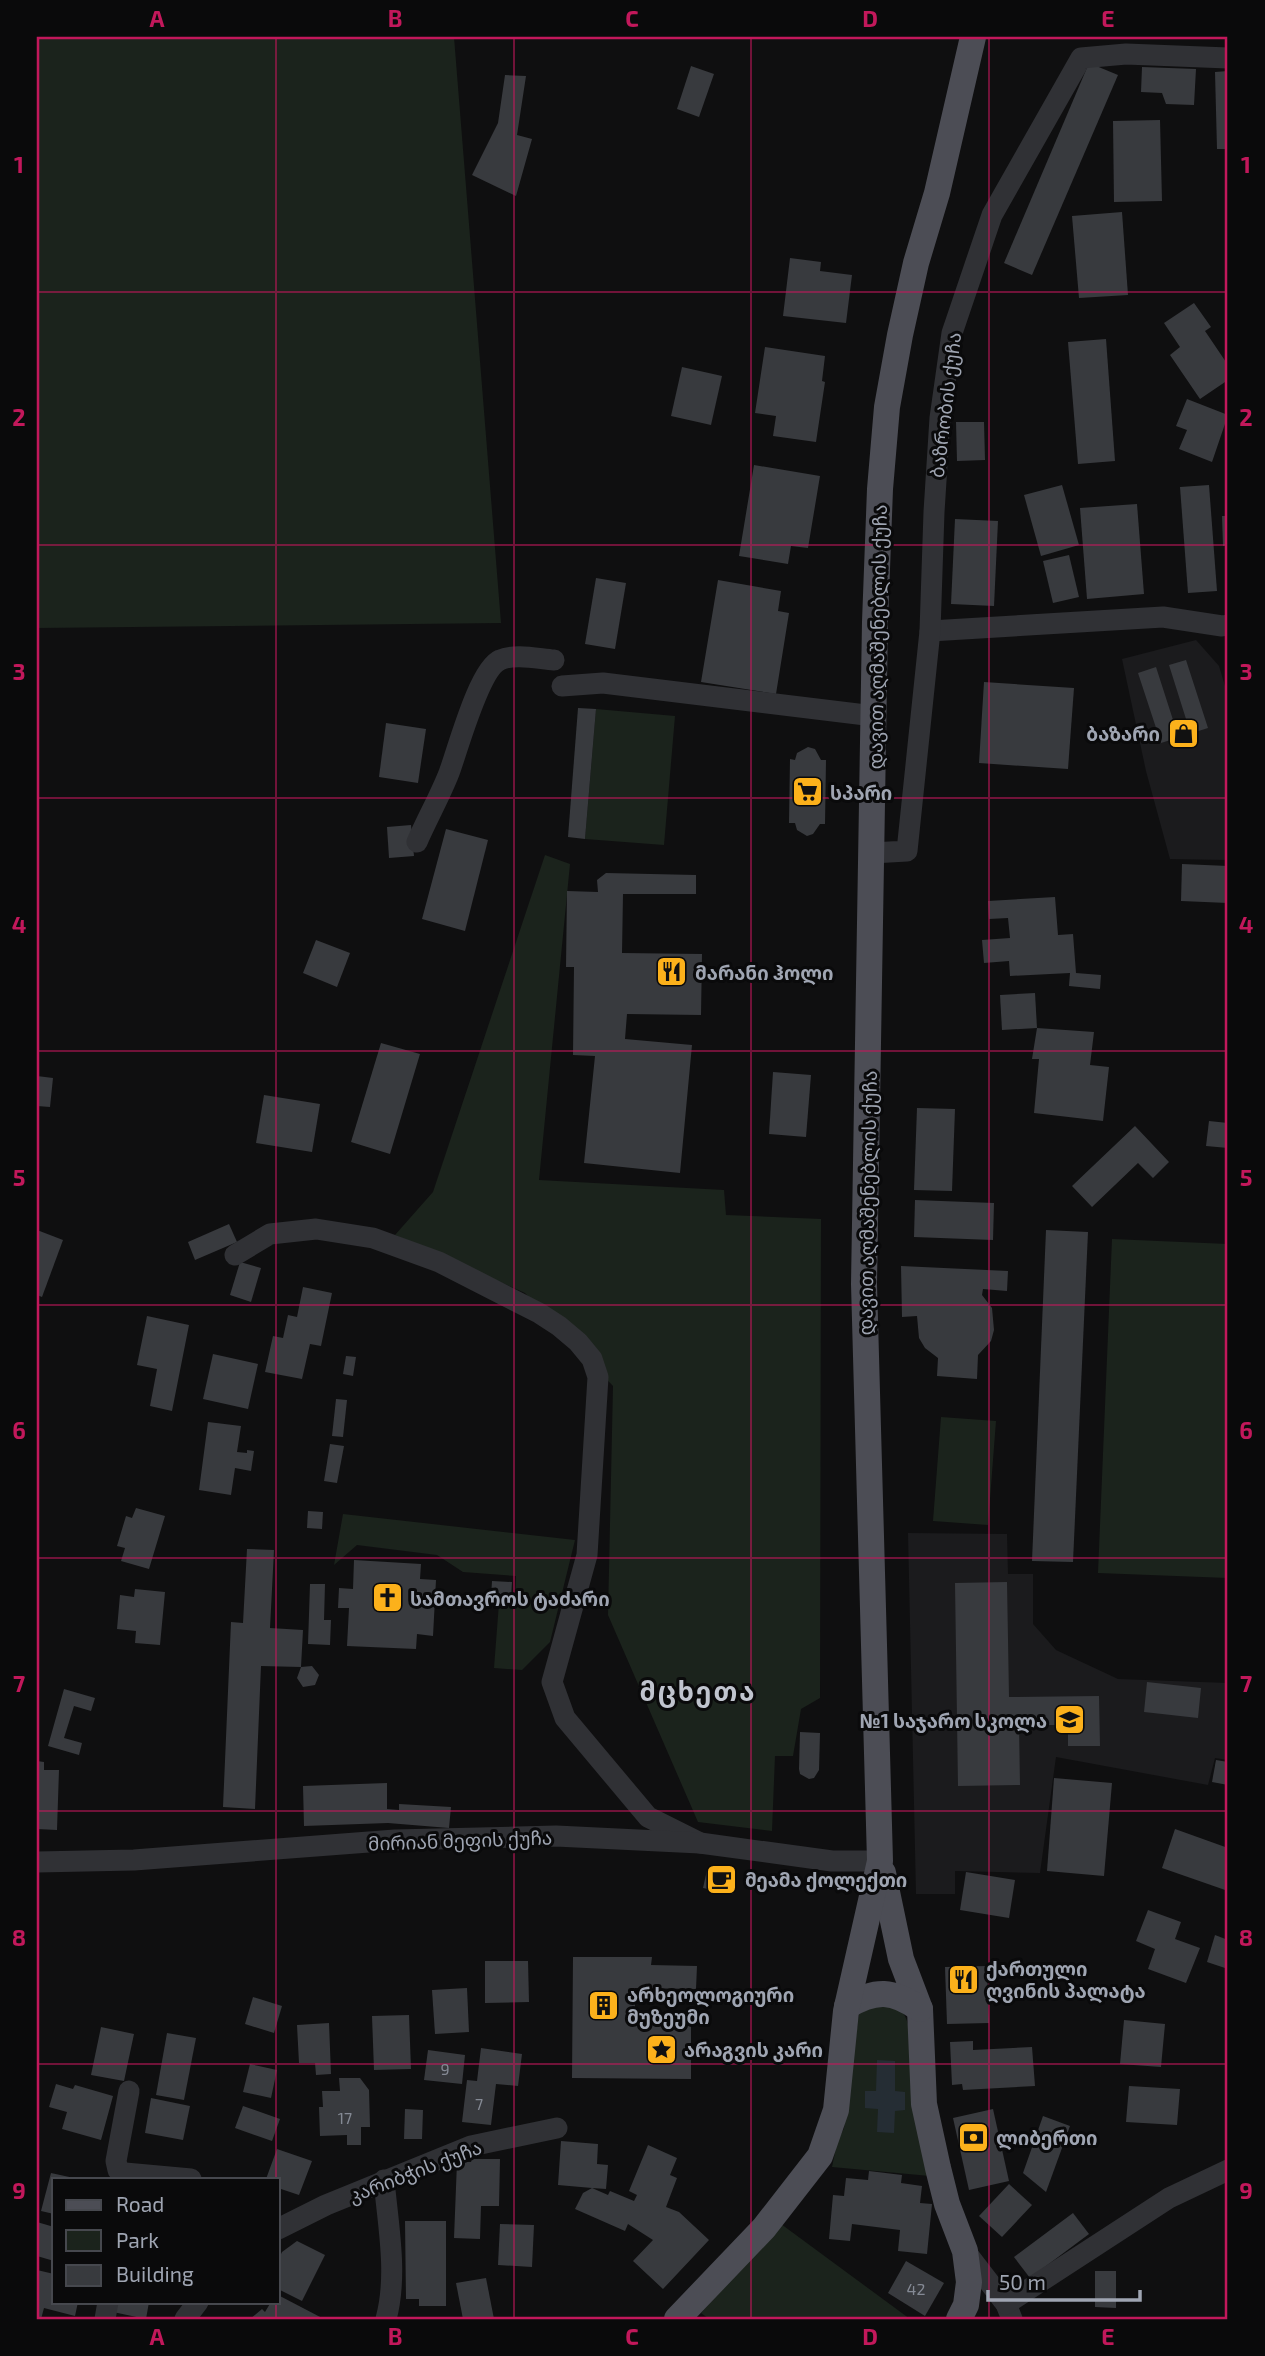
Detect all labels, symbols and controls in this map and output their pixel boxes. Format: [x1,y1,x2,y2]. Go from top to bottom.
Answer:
text: A [149,4,165,32]
text: B [388,4,402,32]
text: C [625,4,639,32]
text: D [862,4,878,32]
text: E [1101,4,1115,32]
text: 1 [14,150,24,178]
text: 1 [1241,150,1251,178]
street label: ბაზრობის ქუჩა [925,331,966,479]
text: 2 [12,403,26,431]
text: 2 [1239,403,1253,431]
street label: დავით აღმაშენებლის ქუჩა [863,504,893,770]
text: 3 [12,657,26,685]
text: 3 [1239,657,1253,685]
shop icon: ბაზარი [1166,716,1200,750]
place label: ბაზარი [1086,722,1160,745]
supermarket icon: სპარი [790,775,824,809]
place label: სპარი [830,781,892,804]
text: 4 [12,910,26,938]
text: 4 [1239,910,1253,938]
restaurant icon: მარანი ჰოლი [655,955,689,989]
place label: მარანი ჰოლი [695,961,834,985]
street label: დავით აღმაშენებლის ქუჩა [853,1070,883,1336]
text: 5 [13,1163,25,1191]
text: 5 [1240,1163,1252,1191]
text: 6 [12,1416,26,1444]
text: 6 [1239,1416,1253,1444]
church icon: სამთავროს ტაძარი [370,1581,404,1615]
place label: სამთავროს ტაძარი [410,1587,610,1611]
text: 7 [13,1669,25,1697]
text: 7 [1240,1669,1252,1697]
district label: მცხეთა [640,1675,756,1708]
school or university icon: №1 საჯარო სკოლა [1053,1703,1087,1737]
place label: №1 საჯარო სკოლა [860,1709,1047,1733]
street label: მირიან მეფის ქუჩა [367,1825,553,1856]
cafe icon: მეამა ქოლექთი [705,1862,739,1896]
place label: მეამა ქოლექთი [745,1868,907,1892]
text: 8 [12,1923,26,1951]
text: 8 [1239,1923,1253,1951]
place label: ქართული ღვინის პალატა [986,1957,1146,2004]
restaurant icon: ქართული ღვინის პალატა [946,1962,980,1996]
place label: არხეოლოგიური მუზეუმი [627,1983,794,2029]
building icon: არხეოლოგიური მუზეუმი [587,1988,621,2022]
place icon: არაგვის კარი [644,2032,678,2066]
place label: არაგვის კარი [684,2038,823,2062]
house number: 9 [440,2059,450,2078]
house number: 7 [475,2094,483,2113]
house number: 17 [338,2108,352,2127]
bank icon: ლიბერთი [956,2120,990,2154]
place label: ლიბერთი [996,2126,1098,2150]
street label: კარიბჭის ქუჩა [345,2135,485,2208]
text: 9 [12,2176,26,2204]
text: 9 [1239,2176,1253,2204]
legend [52,2178,280,2304]
text: Road [116,2191,164,2216]
text: Park [116,2227,159,2252]
scale bar [988,2258,1141,2302]
text: Building [116,2261,194,2286]
text: 50 m [999,2269,1046,2294]
house number: 42 [907,2279,925,2298]
text: A [149,2322,165,2350]
text: B [388,2322,402,2350]
text: C [625,2322,639,2350]
text: D [862,2322,878,2350]
text: E [1101,2322,1115,2350]

